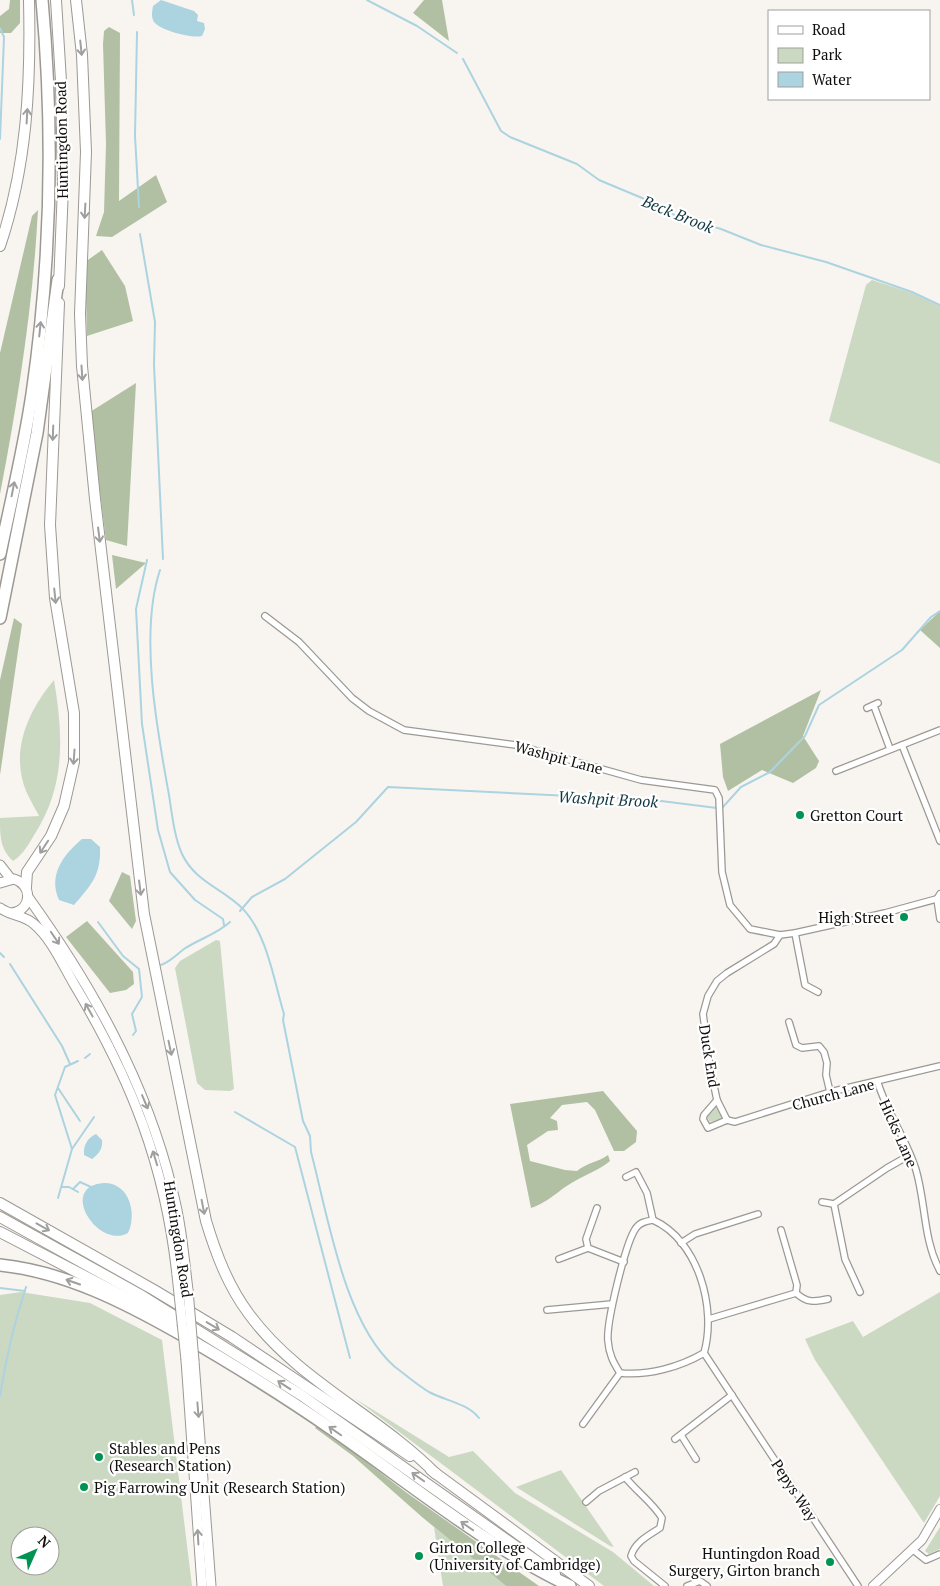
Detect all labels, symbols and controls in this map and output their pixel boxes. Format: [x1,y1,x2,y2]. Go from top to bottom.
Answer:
legend [768,10,930,100]
text: Road [812,19,845,39]
one-way arrow [76,40,86,56]
text: Park [812,44,842,64]
text: Water [812,69,852,89]
street label: Huntingdon Road [50,81,72,199]
one-way arrow [22,109,32,125]
water label: Beck Brook [638,189,717,238]
one-way arrow [81,203,90,219]
one-way arrow [35,321,45,337]
one-way arrow [78,365,87,381]
one-way arrow [48,425,57,441]
one-way arrow [9,482,18,498]
one-way arrow [94,526,104,542]
one-way arrow [51,587,60,603]
street label: Washpit Lane [513,736,605,778]
one-way arrow [69,748,79,764]
water label: Washpit Brook [557,785,659,813]
place label: Gretton Court [810,805,904,825]
marker: Gretton Court [794,809,806,821]
one-way arrow [38,840,48,854]
one-way arrow [135,880,145,896]
place label: High Street [818,907,894,927]
marker: High Street [898,911,910,923]
one-way arrow [51,930,61,944]
one-way arrow [84,1004,94,1018]
street label: Duck End [695,1023,725,1089]
one-way arrow [166,1039,176,1055]
street label: Church Lane [790,1073,876,1115]
one-way arrow [140,1094,150,1109]
street label: Hicks Lane [875,1096,923,1170]
one-way arrow [149,1151,159,1167]
street label: Huntingdon Road [160,1179,198,1299]
one-way arrow [199,1199,208,1215]
one-way arrow [35,1222,50,1232]
one-way arrow [66,1277,81,1286]
one-way arrow [206,1321,220,1331]
one-way arrow [278,1379,292,1389]
one-way arrow [193,1402,203,1418]
one-way arrow [328,1426,342,1436]
place label: Stables and Pens (Research Station) [109,1438,231,1475]
marker: Stables and Pens (Research Station) [93,1451,105,1463]
street label: Pepys Way [768,1455,823,1525]
one-way arrow [411,1472,425,1482]
place label: Pig Farrowing Unit (Research Station) [94,1477,345,1497]
marker: Pig Farrowing Unit (Research Station) [78,1481,90,1493]
one-way arrow [461,1521,475,1531]
north arrow [10,1526,60,1576]
one-way arrow [194,1530,203,1546]
text: N [34,1531,55,1552]
place label: Girton College (University of Cambridge) [429,1537,601,1574]
place label: Huntingdon Road Surgery, Girton branch [669,1543,820,1580]
marker: Girton College (University of Cambridge) [413,1550,425,1562]
marker: Huntingdon Road Surgery, Girton branch [824,1556,836,1568]

